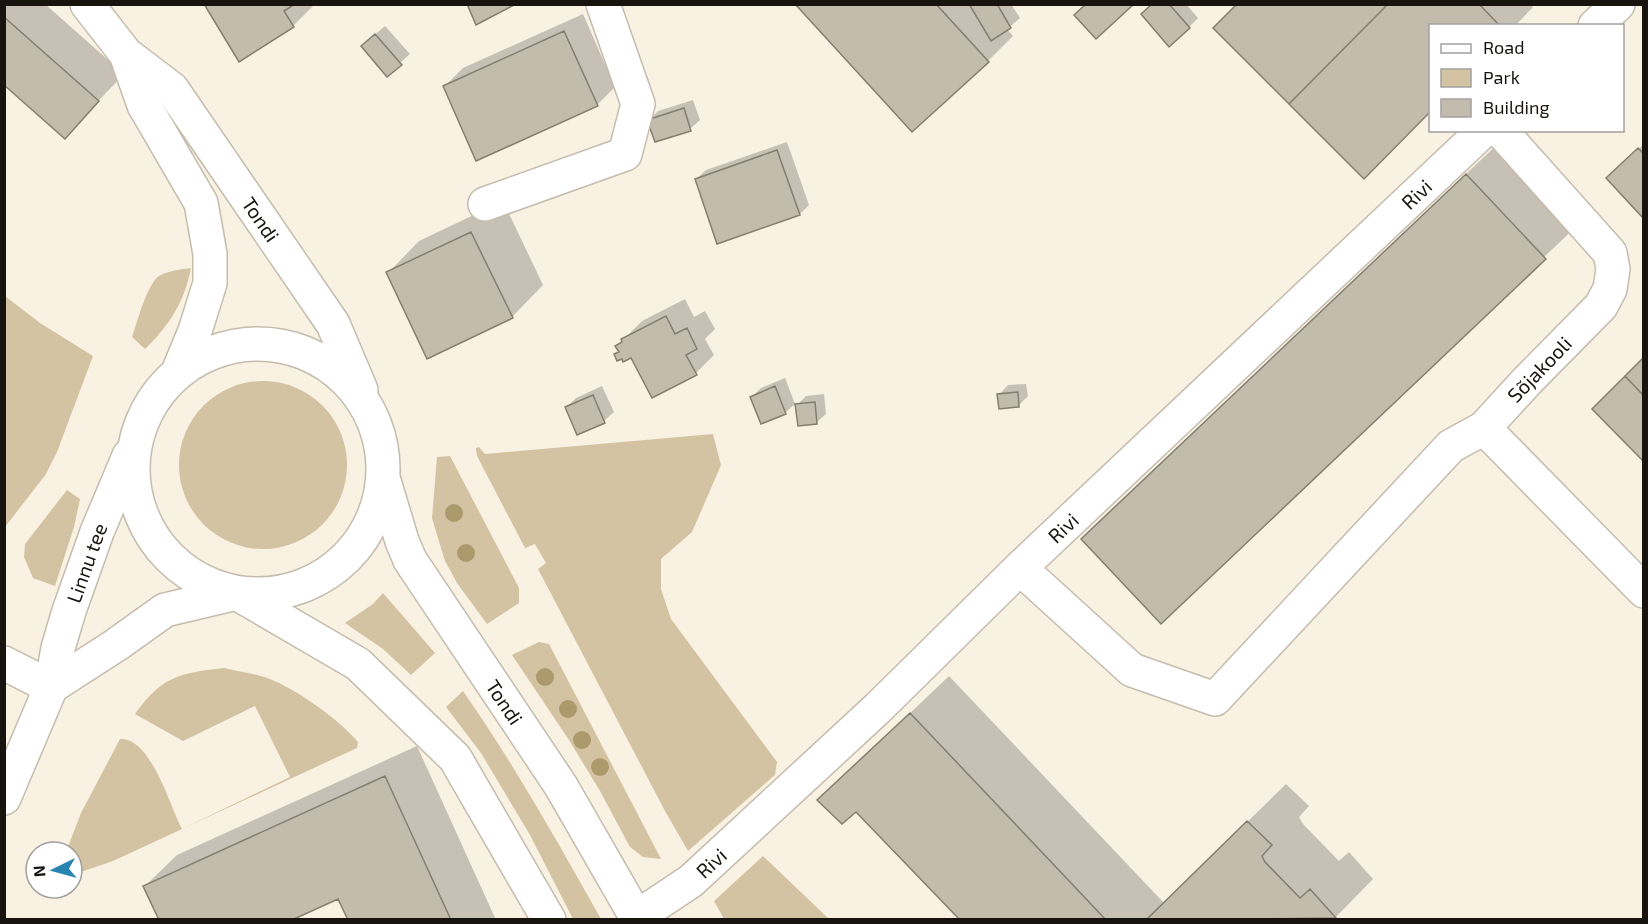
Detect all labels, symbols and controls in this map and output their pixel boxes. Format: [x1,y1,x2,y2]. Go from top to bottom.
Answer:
legend [1429,24,1624,132]
text: Road [1483,36,1524,58]
text: Park [1483,66,1520,88]
text: Building [1483,96,1550,118]
street label: Rivi [1396,174,1436,214]
street label: Tondi [237,192,285,246]
street label: Sõjakooli [1502,331,1576,407]
street label: Rivi [1043,508,1083,548]
street label: Linnu tee [61,519,112,606]
street label: Tondi [481,675,528,729]
north arrow [24,840,84,900]
street label: Rivi [691,843,731,883]
text: N [29,865,49,878]

